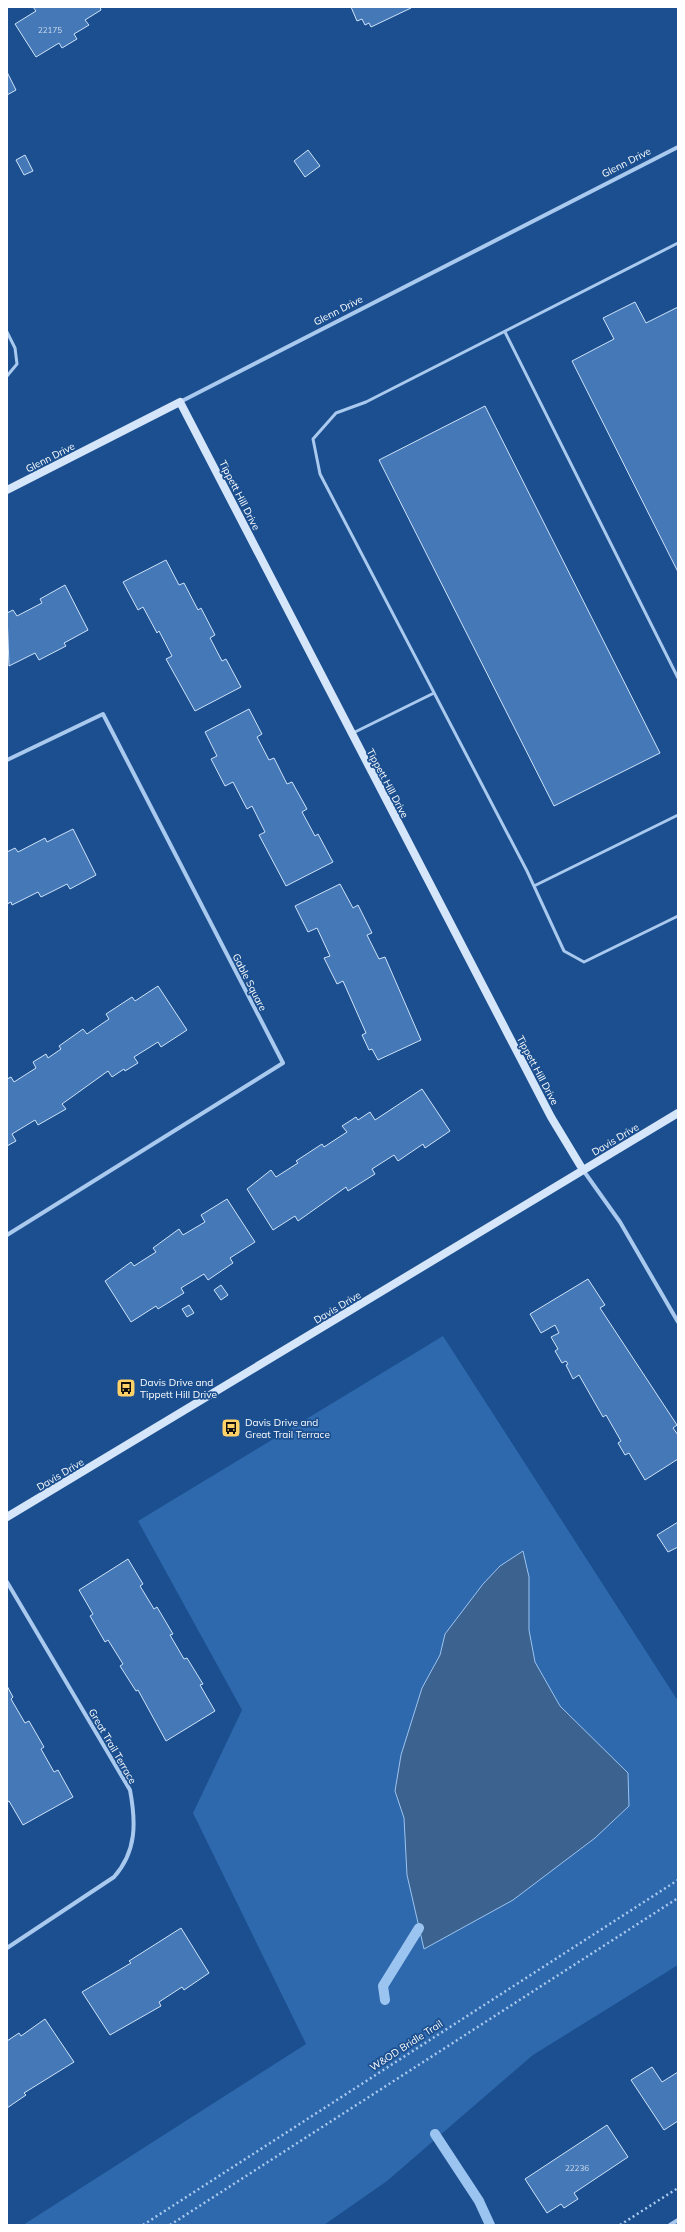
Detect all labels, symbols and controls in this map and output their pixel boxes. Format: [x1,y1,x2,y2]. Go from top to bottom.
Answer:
house number: 22175 [38,25,62,35]
street label: Glenn Drive [599,144,653,180]
street label: Glenn Drive [311,292,365,328]
street label: Glenn Drive [23,439,77,475]
street label: Tippett Hill Drive [216,458,263,532]
street label: Tippett Hill Drive [364,746,411,820]
street label: Gable Square [230,951,270,1013]
street label: Tippett Hill Drive [514,1033,561,1107]
street label: Davis Drive [589,1120,641,1159]
street label: Davis Drive [311,1288,363,1327]
place label: Davis Drive and Tippett Hill Drive [140,1376,217,1401]
bus stop icon: Davis Drive and Tippett Hill Drive [115,1377,137,1399]
place label: Davis Drive and Great Trail Terrace [245,1416,330,1441]
bus stop icon: Davis Drive and Great Trail Terrace [220,1417,242,1439]
street label: Davis Drive [34,1455,86,1494]
street label: Great Trail Terrace [86,1706,139,1786]
street label: W&OD Bridle Trail [367,2017,445,2074]
house number: 22236 [565,2163,589,2173]

